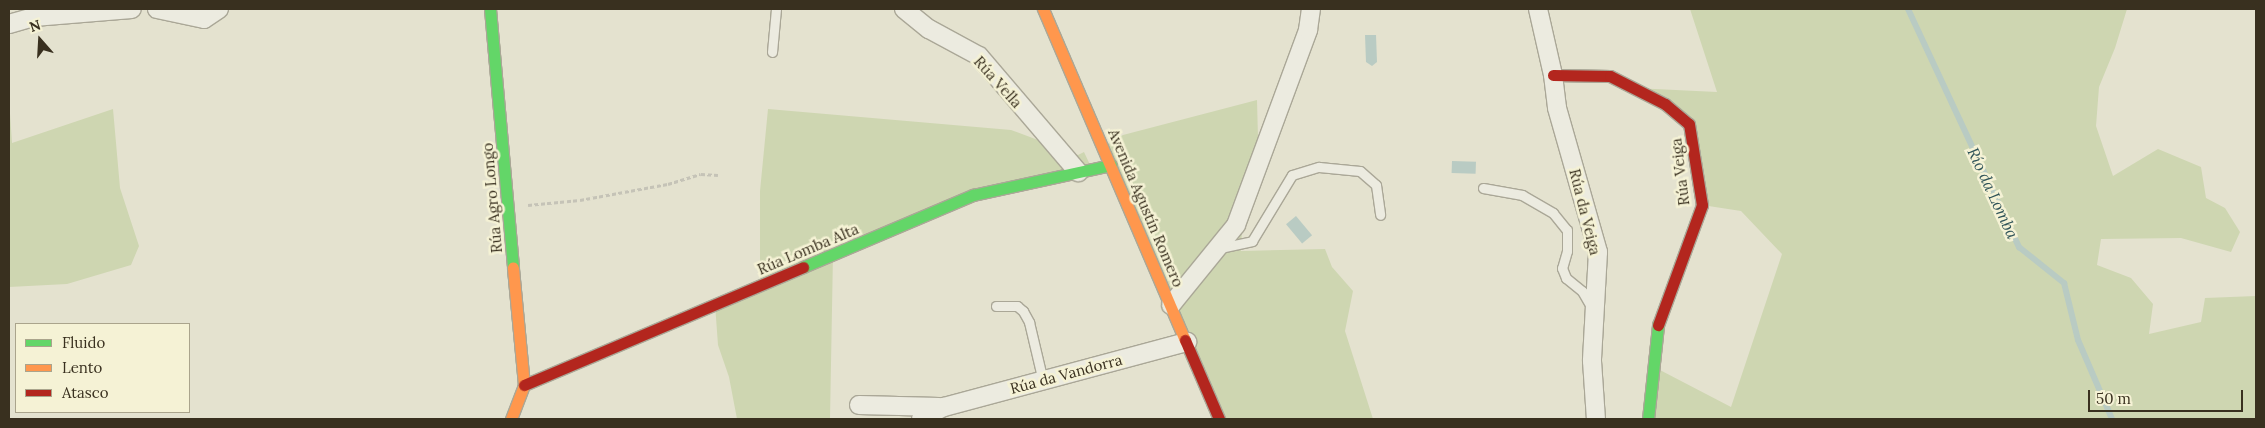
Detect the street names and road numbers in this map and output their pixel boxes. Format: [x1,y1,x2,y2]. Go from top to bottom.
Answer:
street label: Rúa Vella [970,52,1026,112]
street label: Avenida Agustín Romero [1104,126,1188,290]
street label: Rúa Veiga [1667,137,1693,207]
street label: Rúa Agro Longo [478,142,506,254]
street label: Rúa da Veiga [1566,167,1604,257]
street label: Rúa Lomba Alta [755,220,861,278]
street label: Rúa da Vandorra [1008,350,1124,398]

